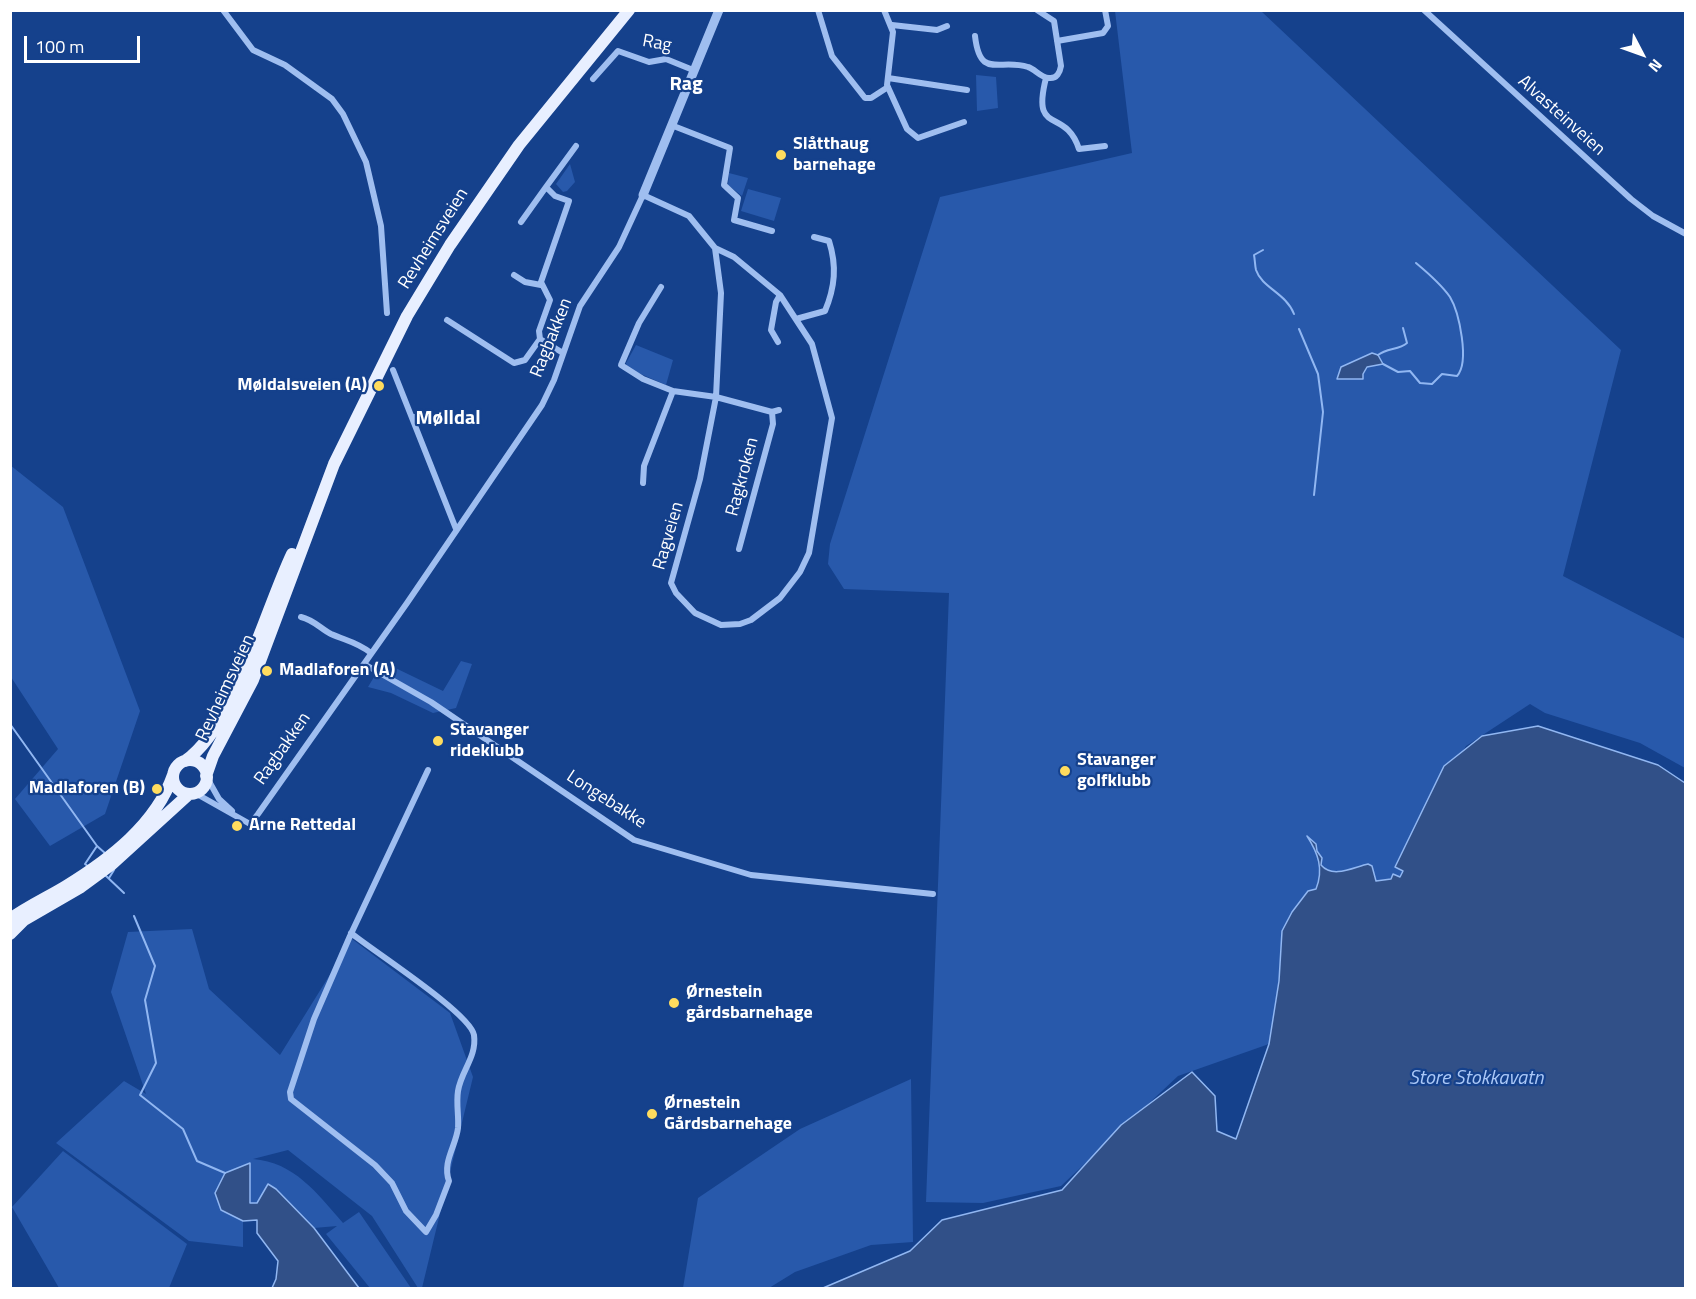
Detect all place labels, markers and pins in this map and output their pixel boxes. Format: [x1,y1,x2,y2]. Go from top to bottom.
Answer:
place label: Slåtthaug barnehage [793,134,876,176]
marker: Slåtthaug barnehage [774,148,788,162]
place label: Møldalsveien (A) [237,375,367,397]
marker: Møldalsveien (A) [372,379,386,393]
place label: Madlaforen (A) [279,660,395,682]
marker: Madlaforen (A) [260,664,274,678]
place label: Stavanger rideklubb [450,720,529,762]
marker: Stavanger rideklubb [431,734,445,748]
place label: Stavanger golfklubb [1077,750,1156,792]
marker: Stavanger golfklubb [1058,764,1072,778]
place label: Madlaforen (B) [29,778,145,800]
marker: Madlaforen (B) [150,782,164,796]
place label: Arne Rettedal [249,815,356,837]
marker: Arne Rettedal [230,819,244,833]
place label: Ørnestein gårdsbarnehage [686,982,813,1024]
marker: Ørnestein gårdsbarnehage [667,996,681,1010]
place label: Ørnestein Gårdsbarnehage [664,1093,792,1136]
marker: Ørnestein Gårdsbarnehage [645,1107,659,1121]

